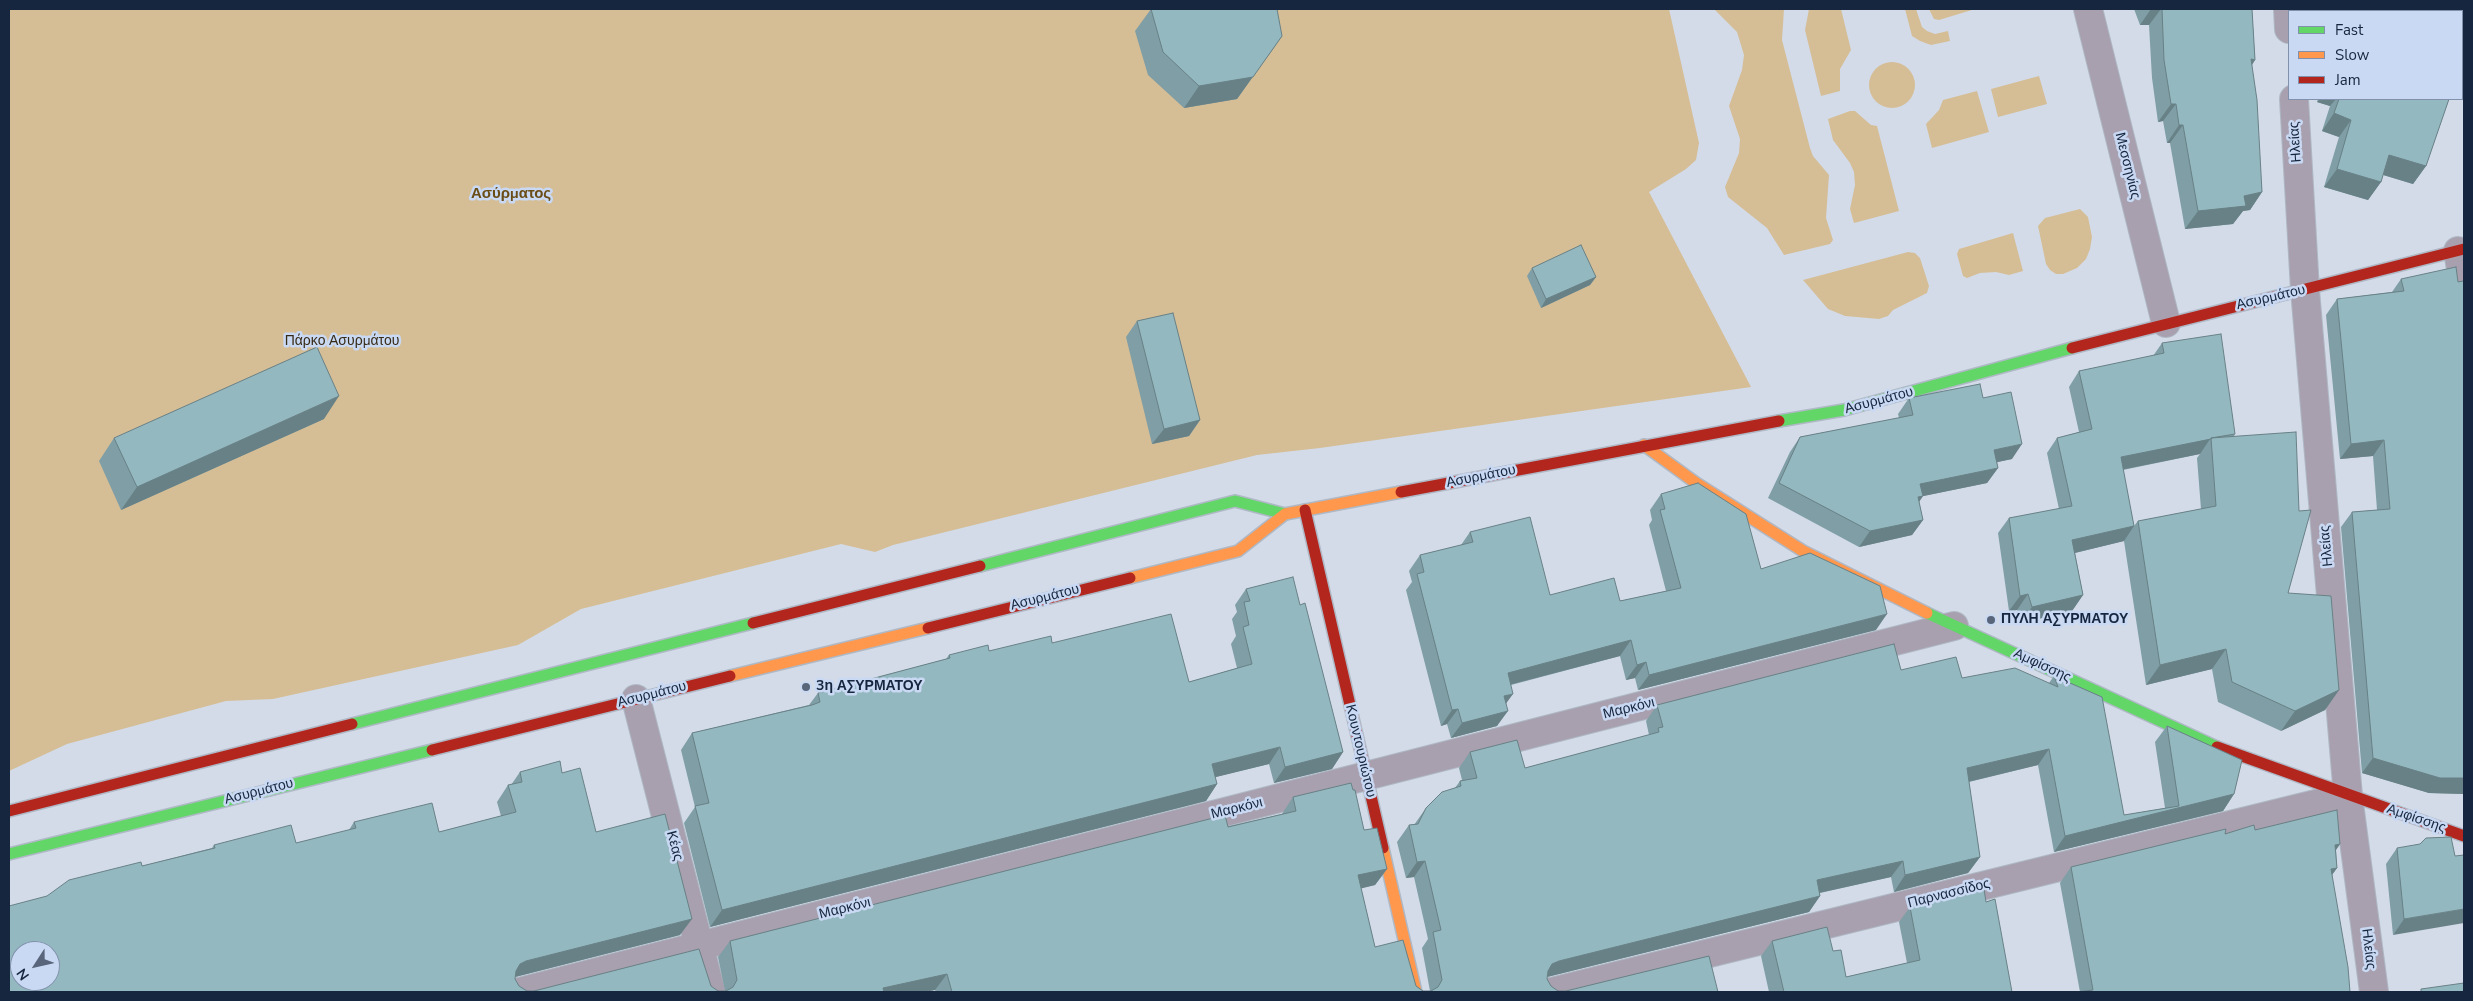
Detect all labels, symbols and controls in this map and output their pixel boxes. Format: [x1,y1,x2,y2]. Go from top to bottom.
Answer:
legend [2288,10,2463,100]
text: Fast [2335,20,2363,40]
text: Slow [2335,45,2369,65]
text: Jam [2335,70,2361,90]
street label: Ηλείας [2286,121,2306,163]
street label: Μεσσηνίας [2111,131,2143,201]
district label: Ασύρματος [471,185,551,203]
street label: Ασυρμάτου [2235,282,2307,314]
park label: Πάρκο Ασυρμάτου [285,334,399,350]
street label: Ασυρμάτου [1843,384,1915,418]
street label: Ασυρμάτου [1445,462,1517,492]
street label: Ηλείας [2317,525,2337,567]
street label: Ασυρμάτου [1009,581,1081,615]
place label: ΠΥΛΗ ΑΣΥΡΜΑΤΟΥ [2001,612,2128,628]
marker: ΠΥΛΗ ΑΣΥΡΜΑΤΟΥ [1985,614,1997,626]
street label: Αμφίσσης [2011,645,2073,687]
street label: Ασυρμάτου [616,678,688,712]
place label: 3η ΑΣΥΡΜΑΤΟΥ [816,679,923,695]
marker: 3η ΑΣΥΡΜΑΤΟΥ [800,681,812,693]
street label: Μαρκόνι [1602,695,1656,723]
street label: Κουντουριώτου [1341,703,1379,799]
street label: Ασυρμάτου [223,775,295,809]
street label: Μαρκόνι [1210,795,1264,823]
street label: Αμφίσσης [2384,801,2448,837]
street label: Κέας [662,829,686,863]
street label: Παρνασσίδος [1906,876,1992,912]
street label: Μαρκόνι [818,895,872,923]
street label: Ηλείας [2357,927,2379,971]
north arrow [10,941,60,991]
text: N [12,965,34,984]

